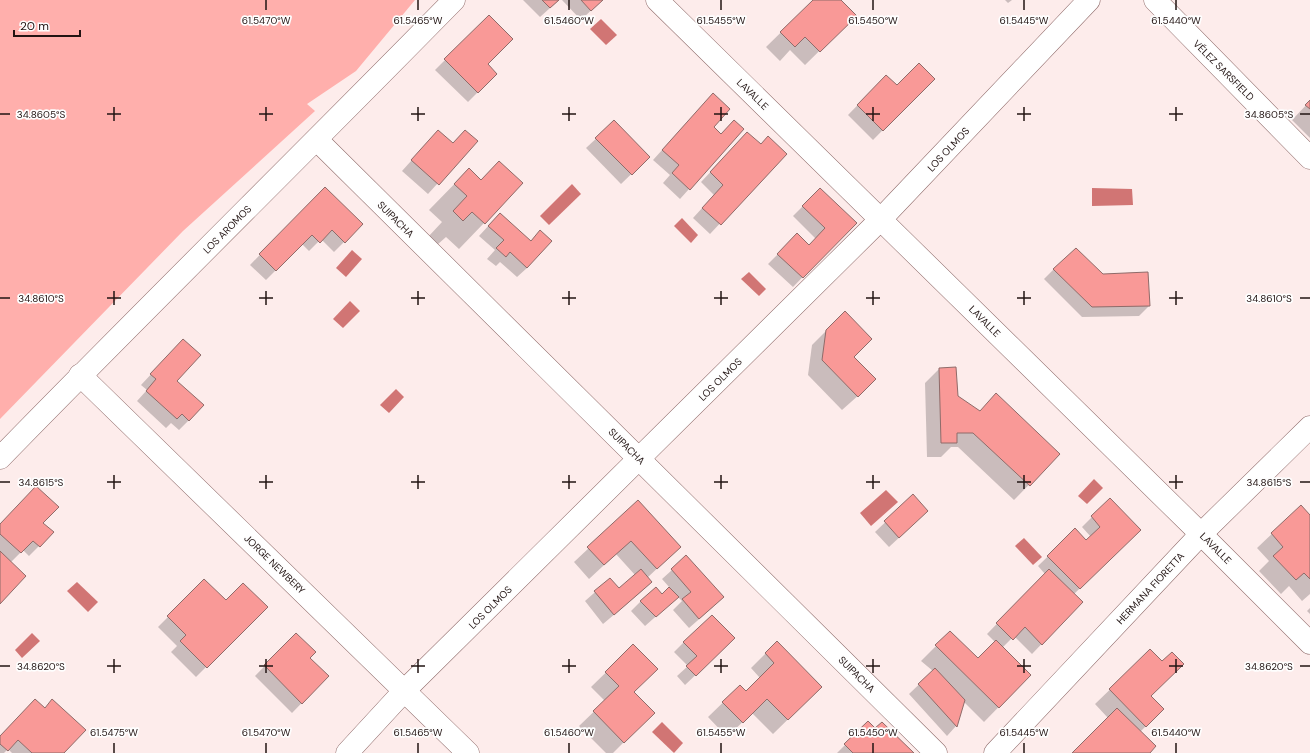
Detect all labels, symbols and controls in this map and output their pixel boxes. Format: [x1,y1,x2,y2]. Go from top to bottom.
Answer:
scale bar [14,12,80,38]
text: 61.5470°W [242,14,291,27]
text: 61.5465°W [394,14,443,27]
text: 61.5460°W [544,14,594,27]
text: 61.5455°W [697,14,746,27]
text: 61.5450°W [848,14,898,27]
text: 61.5445°W [1000,14,1049,27]
text: 61.5440°W [1151,14,1201,27]
text: 20 m [20,18,49,34]
street label: VÉLEZ SARSFIELD [1190,37,1257,104]
street label: LAVALLE [734,76,772,113]
text: 34.8605°S [17,108,65,121]
text: 34.8605°S [1245,108,1293,121]
street label: LOS OLMOS [925,124,972,174]
street label: SUIPACHA [375,198,417,241]
street label: LOS AROMOS [200,202,254,256]
text: 34.8610°S [18,292,64,305]
text: 34.8610°S [1246,292,1292,305]
street label: LAVALLE [966,303,1003,340]
street label: LOS OLMOS [696,355,745,404]
street label: SUIPACHA [606,425,648,468]
text: 34.8615°S [19,476,64,489]
text: 34.8615°S [1247,476,1292,489]
street label: LAVALLE [1197,530,1234,567]
street label: JORGE NEWBERY [241,532,308,597]
street label: HERMANA FIORETTA [1114,549,1187,627]
street label: LOS OLMOS [466,583,515,632]
street label: SUIPACHA [836,653,878,696]
text: 34.8620°S [17,660,65,673]
text: 34.8620°S [1245,660,1293,673]
text: 61.5475°W [90,726,138,739]
text: 61.5470°W [242,726,291,739]
text: 61.5465°W [394,726,443,739]
text: 61.5460°W [544,726,594,739]
text: 61.5455°W [697,726,746,739]
text: 61.5450°W [848,726,898,739]
text: 61.5445°W [1000,726,1049,739]
text: 61.5440°W [1151,726,1201,739]

